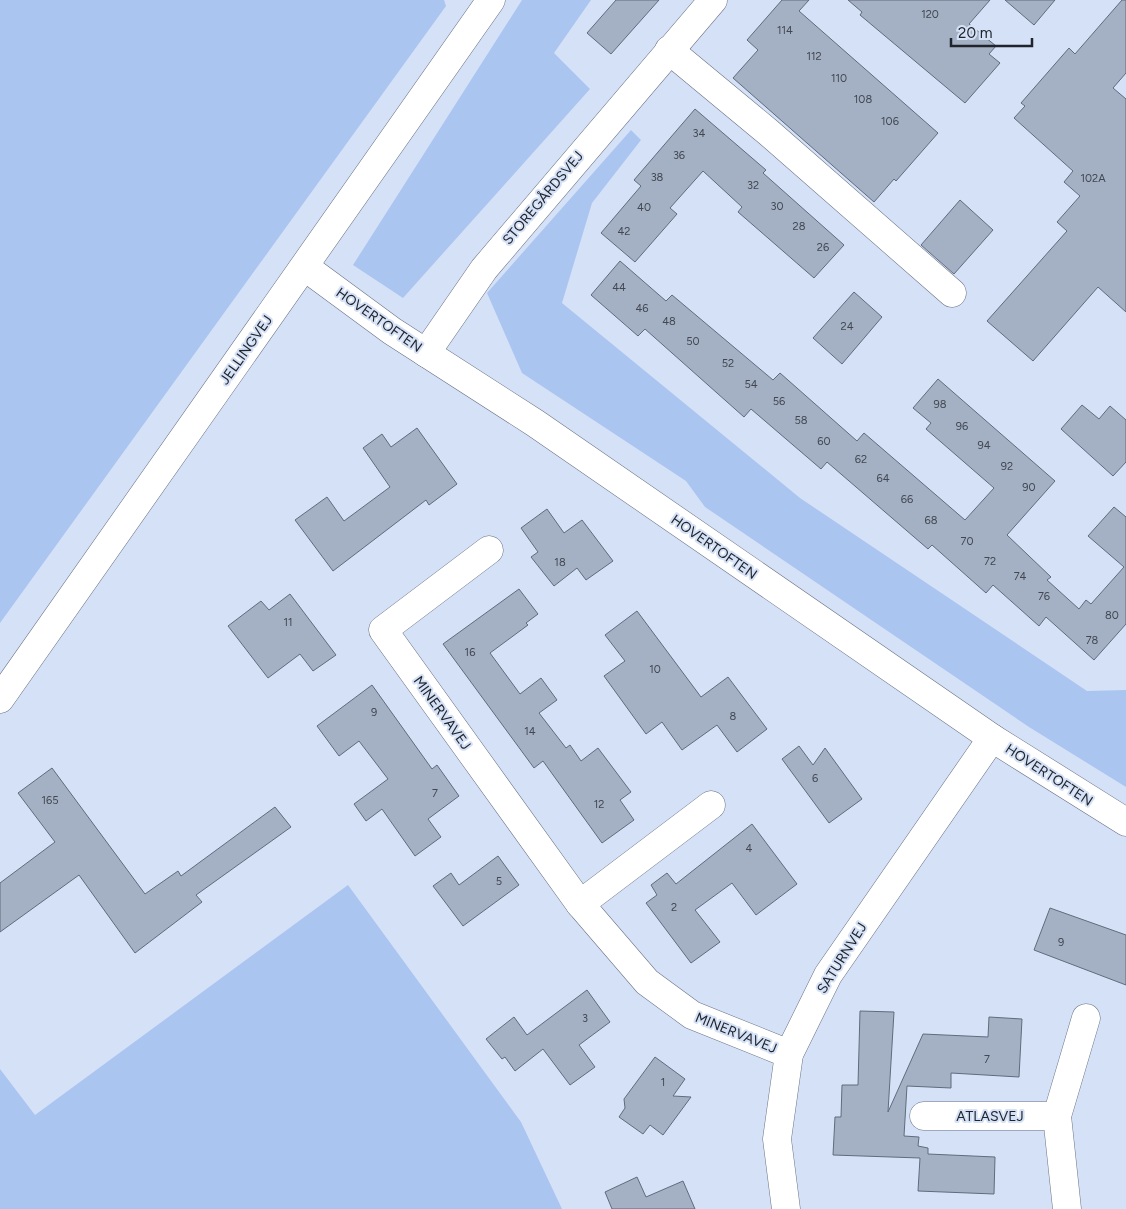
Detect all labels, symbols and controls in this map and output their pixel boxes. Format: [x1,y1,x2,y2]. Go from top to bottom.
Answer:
house number: 120 [921,8,939,21]
scale bar [951,15,1032,47]
house number: 114 [777,24,793,37]
text: 20 m [958,24,992,42]
house number: 112 [806,50,822,63]
house number: 110 [831,72,847,85]
house number: 108 [854,93,872,106]
house number: 106 [881,115,899,128]
house number: 34 [693,127,706,140]
street label: STOREGÅRDSVEJ [499,148,587,248]
house number: 36 [673,149,685,162]
house number: 38 [651,171,664,184]
house number: 102A [1080,172,1106,185]
house number: 32 [747,179,759,192]
house number: 30 [770,200,784,213]
house number: 40 [637,201,651,214]
house number: 28 [793,220,806,233]
house number: 42 [618,225,630,238]
house number: 26 [817,241,829,254]
house number: 44 [612,281,626,294]
street label: HOVERTOFTEN [333,284,425,356]
house number: 46 [635,302,649,315]
street label: JELLINGVEJ [216,312,276,388]
house number: 48 [662,315,676,328]
house number: 24 [841,320,854,333]
house number: 50 [686,335,700,348]
house number: 52 [722,357,734,370]
house number: 54 [744,378,758,391]
house number: 56 [773,395,785,408]
house number: 98 [934,398,947,411]
house number: 58 [794,414,808,427]
house number: 96 [956,420,968,433]
house number: 60 [817,435,831,448]
house number: 94 [977,439,991,452]
house number: 62 [855,453,867,466]
house number: 92 [1001,460,1013,473]
house number: 64 [876,472,890,485]
house number: 90 [1022,481,1036,494]
house number: 66 [901,493,913,506]
street label: HOVERTOFTEN [668,511,760,583]
house number: 68 [925,514,938,527]
house number: 70 [961,535,973,548]
house number: 72 [984,555,996,568]
house number: 18 [554,556,566,569]
house number: 74 [1014,570,1027,583]
house number: 76 [1038,590,1050,603]
house number: 80 [1105,609,1119,622]
house number: 11 [283,616,293,629]
house number: 78 [1086,634,1099,647]
house number: 16 [465,646,475,659]
house number: 10 [649,663,661,676]
street label: MINERVAVEJ [410,673,474,753]
house number: 9 [371,706,377,719]
house number: 8 [730,710,737,723]
house number: 14 [524,725,536,738]
street label: HOVERTOFTEN [1002,740,1096,810]
house number: 6 [812,772,818,785]
house number: 7 [432,787,438,800]
house number: 165 [41,794,59,807]
house number: 12 [594,798,604,811]
house number: 4 [746,842,753,855]
house number: 5 [496,875,502,888]
house number: 2 [671,901,677,914]
street label: SATURNVEJ [814,919,870,997]
house number: 9 [1058,936,1064,949]
street label: MINERVAVEJ [693,1009,779,1057]
house number: 3 [582,1012,588,1025]
house number: 7 [984,1053,990,1066]
house number: 1 [661,1076,665,1089]
street label: ATLASVEJ [956,1108,1024,1125]

